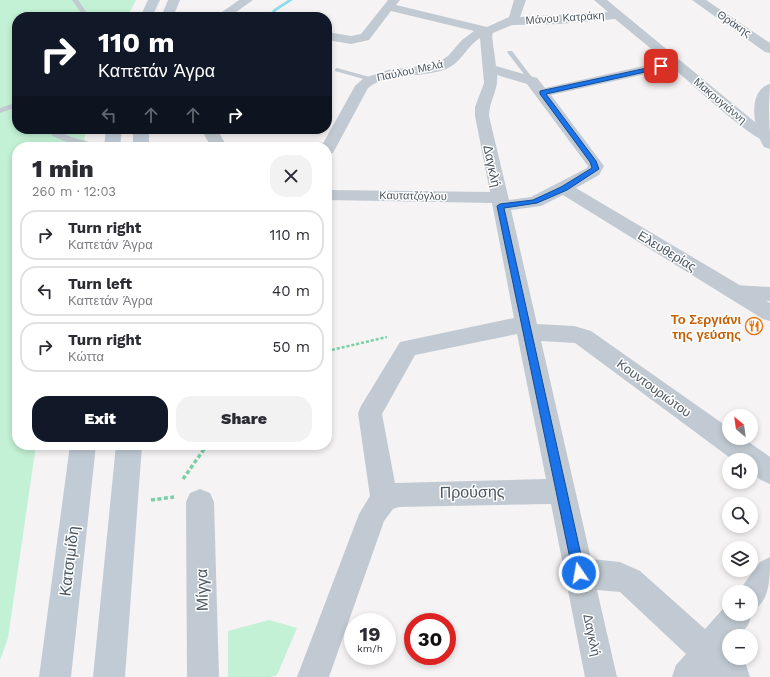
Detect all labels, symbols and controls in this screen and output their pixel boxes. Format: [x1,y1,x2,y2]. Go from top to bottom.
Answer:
street label: Θράκης [715,8,753,40]
street label: Μάνου Κατράκη [525,9,605,27]
text: 110 m [98,26,175,59]
icon: right [32,28,84,80]
pin [644,49,678,83]
icon: arrive [650,55,672,77]
street label: Παύλου Μελά [376,58,445,84]
text: Καπετάν Άγρα [98,60,215,81]
street label: Μακρυγιάννη [691,75,749,127]
icon: left [98,104,120,126]
icon: ahead [140,104,162,126]
icon: ahead [182,104,204,126]
icon: right [224,104,246,126]
street label: Δαγκλή [480,143,504,189]
text: 1 min [32,155,94,183]
button: close [270,155,312,197]
text: 260 m · 12:03 [32,184,116,199]
street label: Καυτατζόγλου [379,189,447,203]
text: Turn right [68,219,141,237]
icon: right [34,224,56,246]
text: 110 m [270,226,310,244]
street label: Ελευθερίας [635,228,699,274]
text: Καπετάν Άγρα [68,237,153,252]
text: Turn left [68,275,132,293]
icon: left [34,280,56,302]
text: 40 m [272,282,310,300]
text: Καπετάν Άγρα [68,293,153,308]
place label: Το Σεργιάνι της γεύσης [671,312,741,342]
restaurant icon: Το Σεργιάνι της γεύσης [744,316,764,336]
text: Turn right [68,331,141,349]
icon: right [34,336,56,358]
text: 50 m [273,338,310,356]
text: Κώττα [68,349,104,364]
street label: Κουντουριώτου [614,356,694,420]
button: Exit [32,396,168,442]
button: Share [176,396,312,442]
north arrow [722,409,758,445]
map controls [722,409,758,665]
button: sound [722,453,758,489]
street label: Προύσης [439,482,505,502]
button: search [722,497,758,533]
street label: Κατσιμίδη [55,525,83,597]
button: layers [722,541,758,577]
position arrow [558,552,600,594]
street label: Μίγγα [192,569,212,611]
button: + [722,585,758,621]
street label: Δαγκλή [580,612,604,658]
speed limit sign: 30 [404,613,456,665]
text: 19 [360,622,380,646]
button: − [722,629,758,665]
text: km/h [357,643,383,654]

